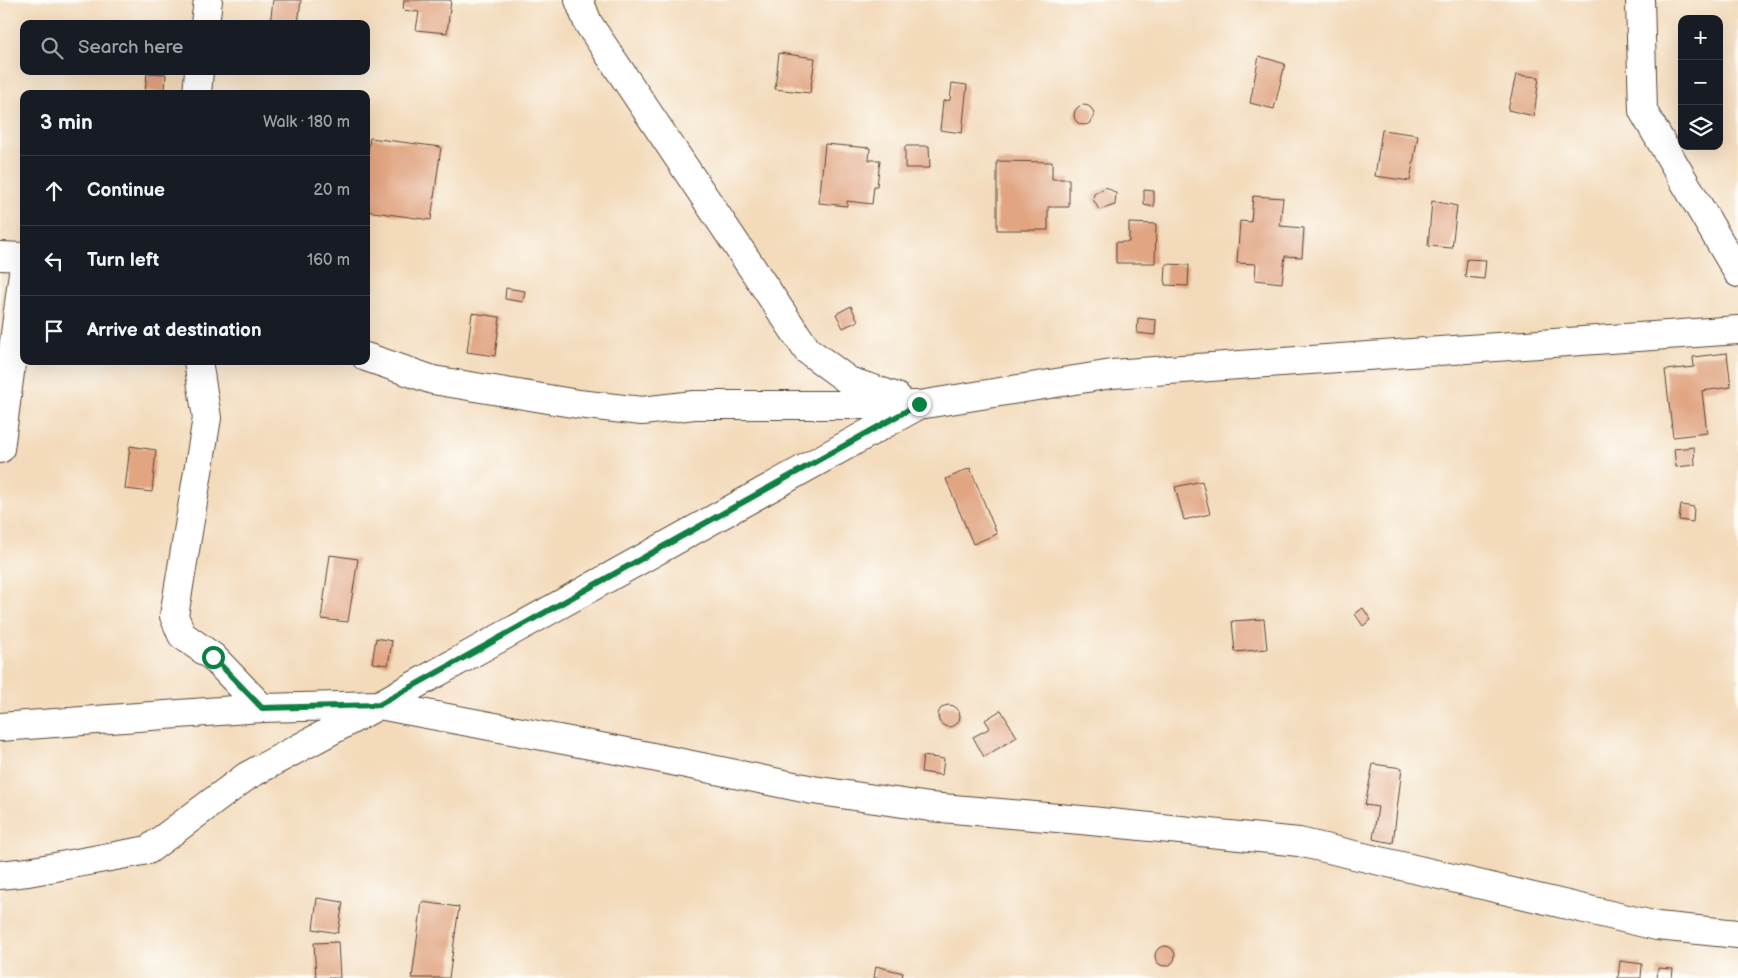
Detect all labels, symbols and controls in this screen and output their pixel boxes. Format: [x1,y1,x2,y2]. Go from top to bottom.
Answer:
map controls [1678,15,1723,150]
button: + [1678,15,1723,60]
search box [20,20,370,75]
icon: search [38,34,66,62]
text: Search here [78,36,183,59]
button: − [1678,60,1723,105]
button: layers [1678,105,1723,150]
text: 3 min [40,110,93,135]
text: Walk · 180 m [263,113,350,132]
icon: ahead [40,177,68,205]
text: Continue [87,179,165,202]
text: 20 m [314,181,350,200]
icon: left [40,247,68,275]
text: Turn left [87,249,159,272]
text: 160 m [307,251,350,270]
icon: arrive [40,317,68,345]
text: Arrive at destination [87,319,262,342]
route end [908,393,931,416]
route start [202,646,225,669]

